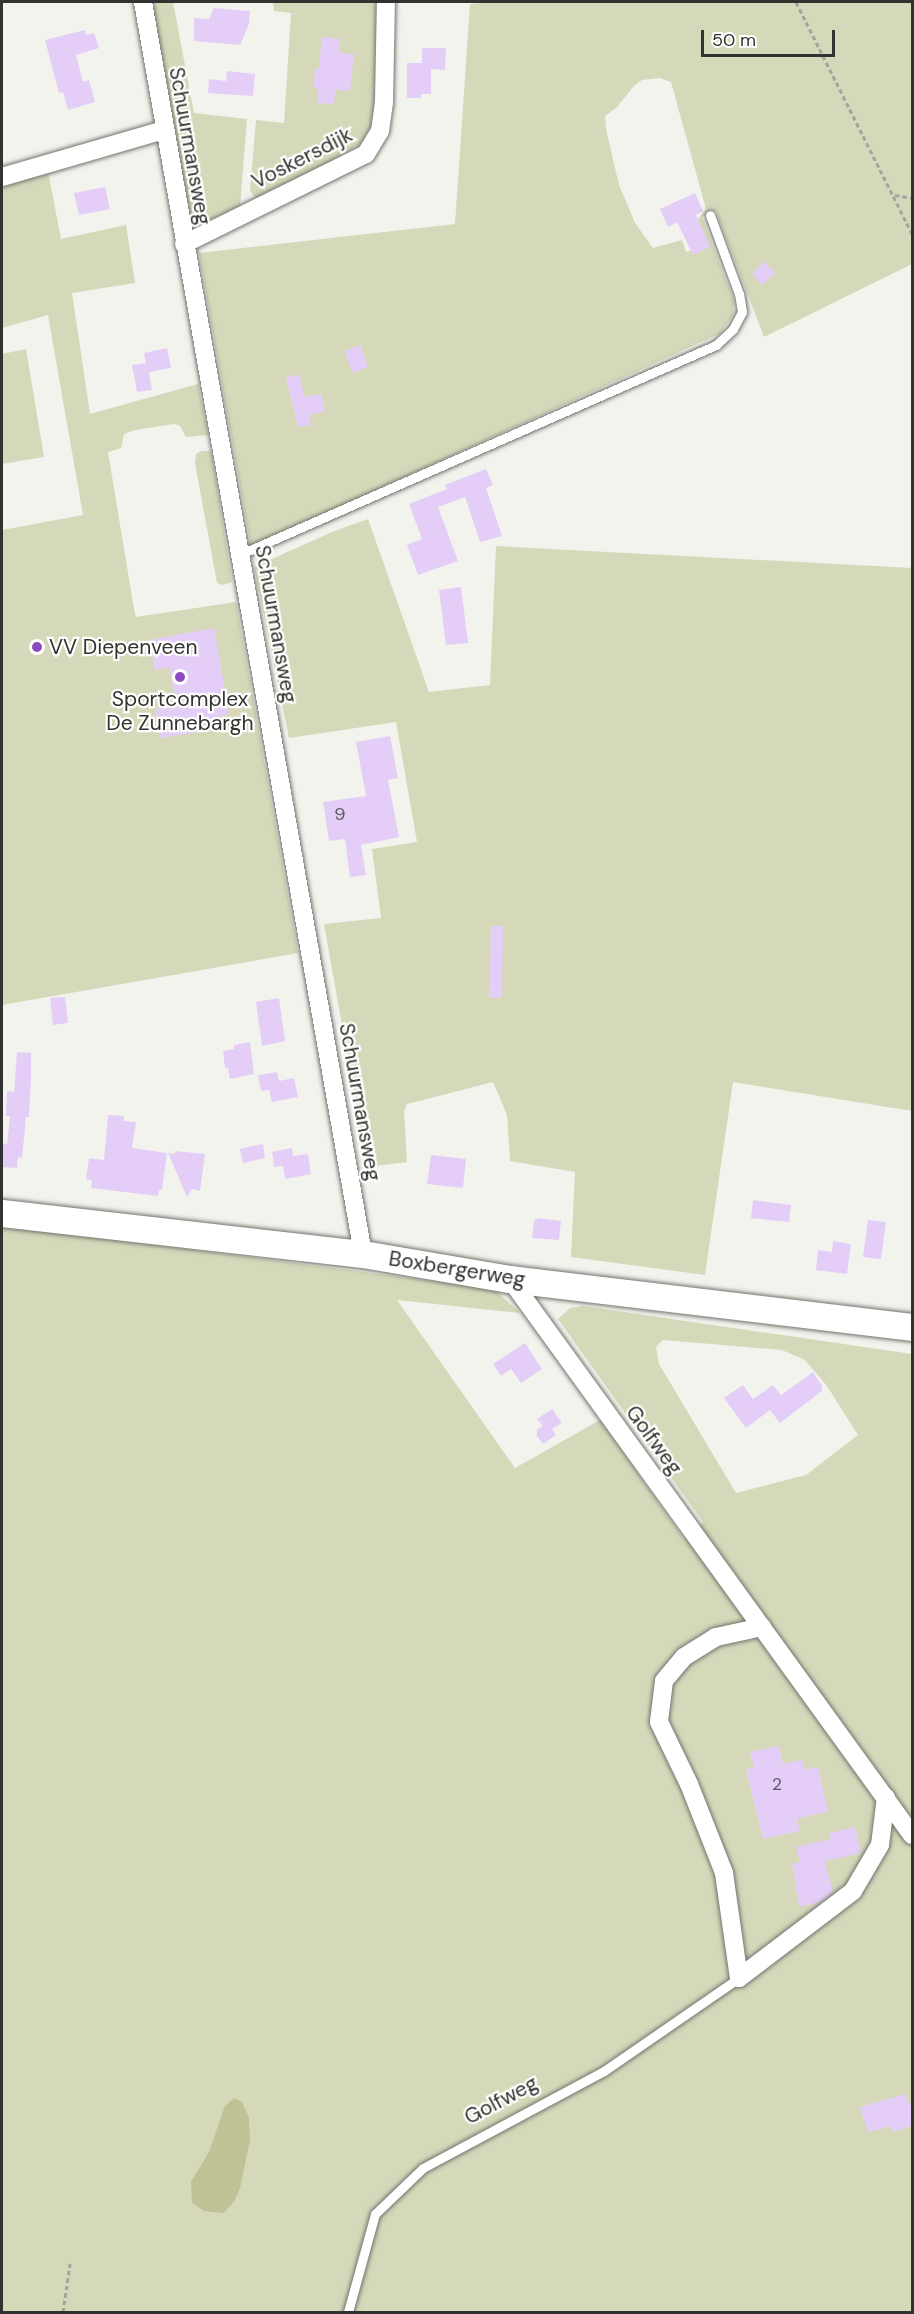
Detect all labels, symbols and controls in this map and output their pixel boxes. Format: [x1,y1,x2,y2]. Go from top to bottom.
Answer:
scale bar [704,18,838,56]
text: 50 m [712,28,756,52]
street label: Schuurmansweg [164,65,216,227]
street label: Voskersdijk [247,122,357,194]
street label: Schuurmansweg [250,543,302,705]
place label: VV Diepenveen [49,634,197,660]
marker: VV Diepenveen [30,640,44,654]
marker: Sportcomplex De Zunnebargh [173,670,187,684]
place label: Sportcomplex De Zunnebargh [106,686,254,736]
house number: 9 [334,803,346,825]
street label: Schuurmansweg [334,1021,386,1183]
street label: Boxbergerweg [387,1246,527,1292]
street label: Golfweg [620,1400,688,1480]
house number: 2 [772,1773,782,1795]
street label: Golfweg [460,2070,542,2130]

